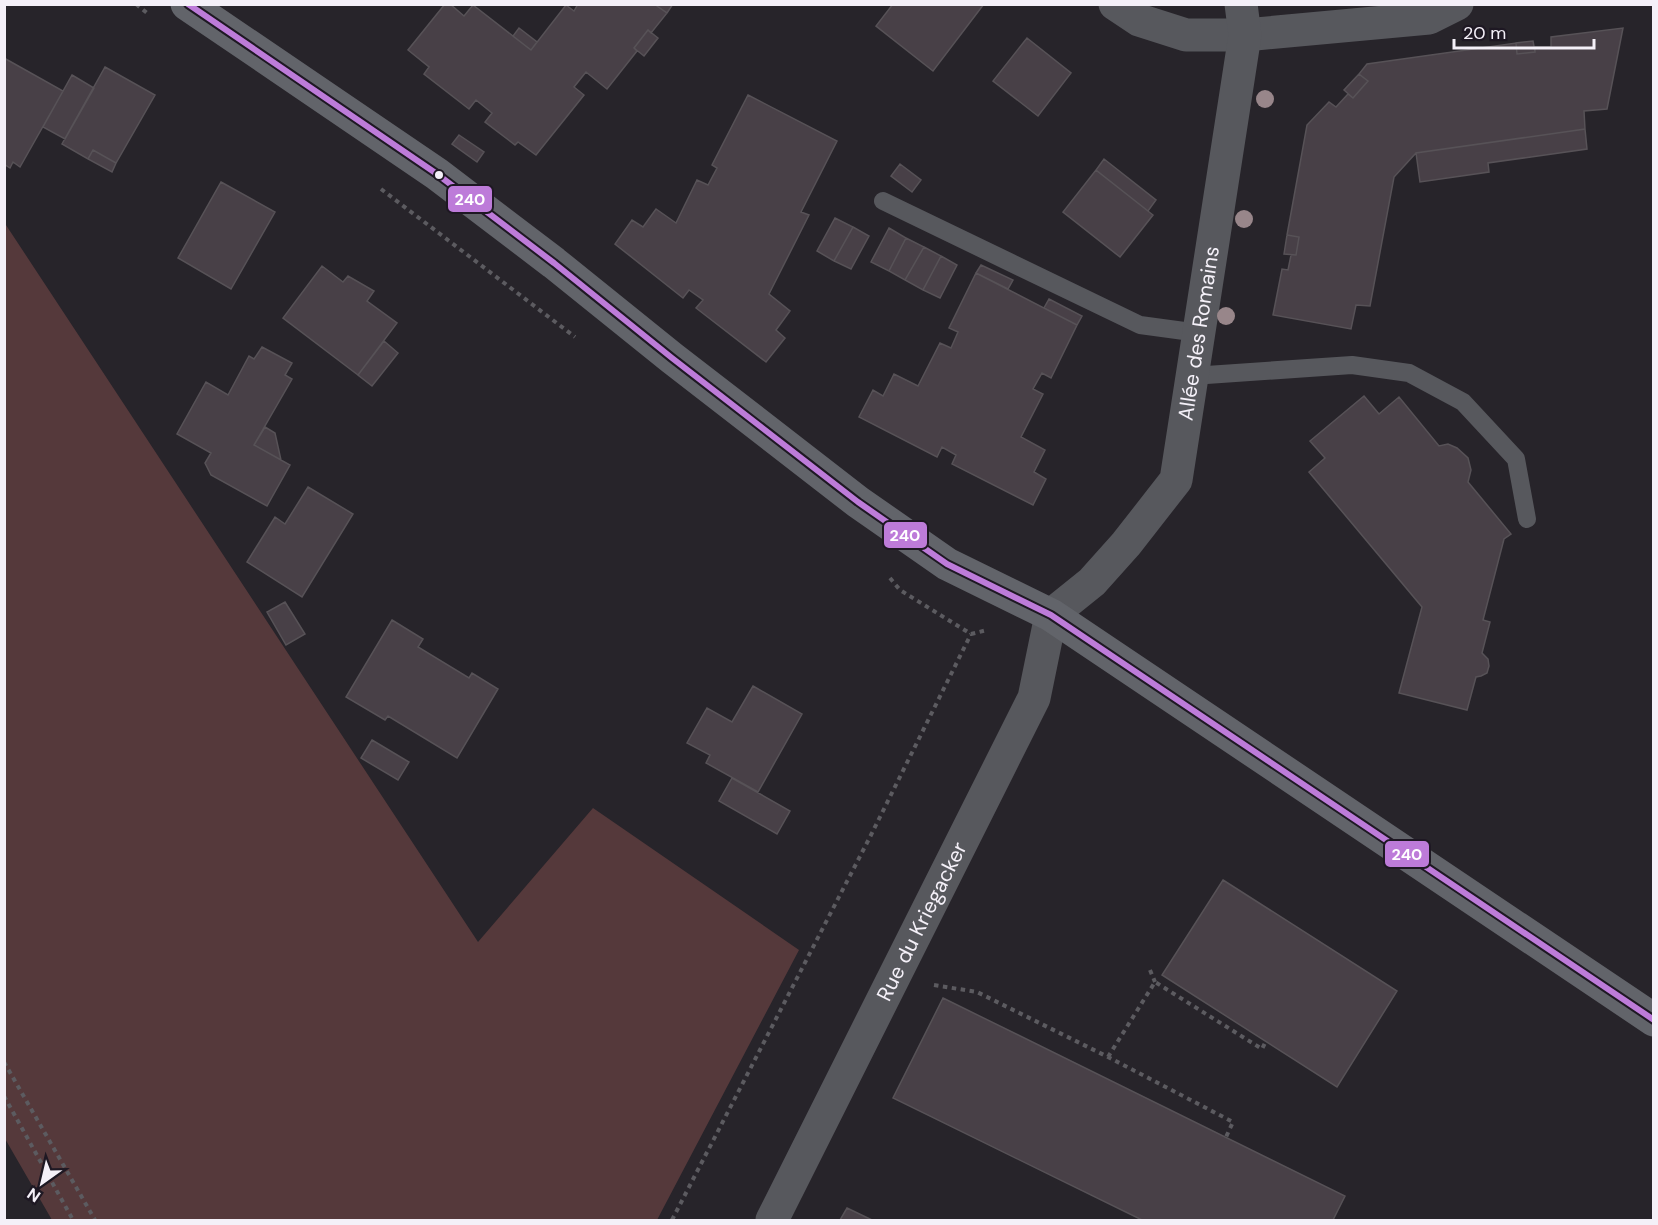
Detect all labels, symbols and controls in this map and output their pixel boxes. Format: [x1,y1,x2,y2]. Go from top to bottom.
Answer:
scale bar [1454,12,1594,50]
text: 20 m [1463,21,1506,45]
unlabelled marker [433,169,445,181]
line badge: 240 [447,185,493,213]
text: 240 [455,189,485,210]
street label: Allée des Romains [1171,244,1226,423]
line badge: 240 [883,521,928,549]
text: 240 [890,525,920,546]
street label: Rue du Kriegacker [870,837,974,1006]
line badge: 240 [1384,840,1430,868]
text: 240 [1392,844,1422,865]
north arrow [12,1153,72,1213]
text: N [23,1183,45,1207]

